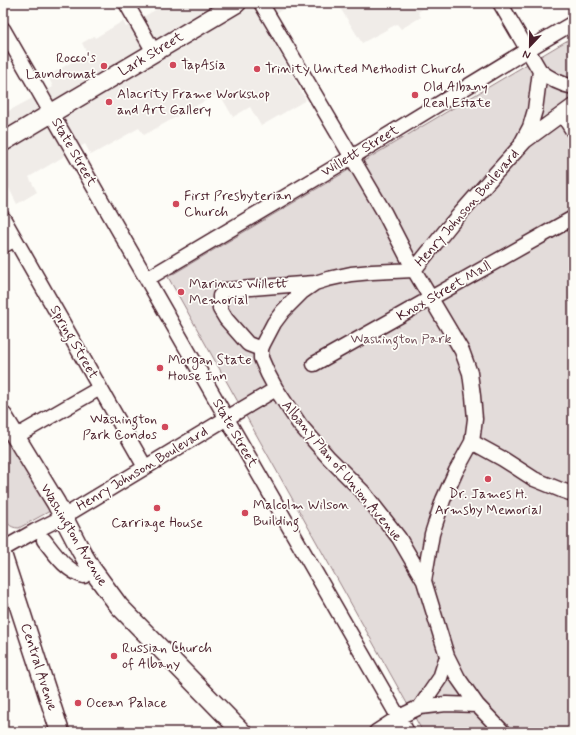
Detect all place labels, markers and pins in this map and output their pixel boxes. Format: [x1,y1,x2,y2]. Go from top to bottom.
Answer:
place label: Rocco's Laundromat [26,49,96,83]
place label: TapAsia [181,56,226,74]
marker: TapAsia [168,60,178,70]
place label: Trinity United Methodist Church [265,60,465,78]
marker: Rocco's Laundromat [99,61,109,71]
marker: Trinity United Methodist Church [252,64,262,74]
place label: Old Albany Real Estate [423,78,491,112]
place label: Alacrity Frame Workshop and Art Gallery [117,85,270,119]
marker: Old Albany Real Estate [410,90,420,100]
marker: Alacrity Frame Workshop and Art Gallery [104,97,114,107]
place label: First Presbyterian Church [184,187,292,221]
marker: First Presbyterian Church [171,199,181,209]
place label: Marinus Willett Memorial [189,275,289,309]
marker: Marinus Willett Memorial [176,287,186,297]
place label: Morgan State House Inn [168,351,252,385]
marker: Morgan State House Inn [155,363,165,373]
place label: Washington Park Condos [82,410,157,444]
marker: Washington Park Condos [160,422,170,432]
marker: Dr. James H. Armsby Memorial [483,474,493,484]
place label: Dr. James H. Armsby Memorial [435,485,541,519]
place label: Malcolm Wilson Building [253,496,349,532]
marker: Carriage House [152,503,162,513]
marker: Malcolm Wilson Building [240,508,250,518]
place label: Carriage House [111,514,203,532]
place label: Russian Church of Albany [122,639,212,673]
marker: Russian Church of Albany [109,651,119,661]
place label: Ocean Palace [86,694,168,712]
marker: Ocean Palace [73,698,83,708]

